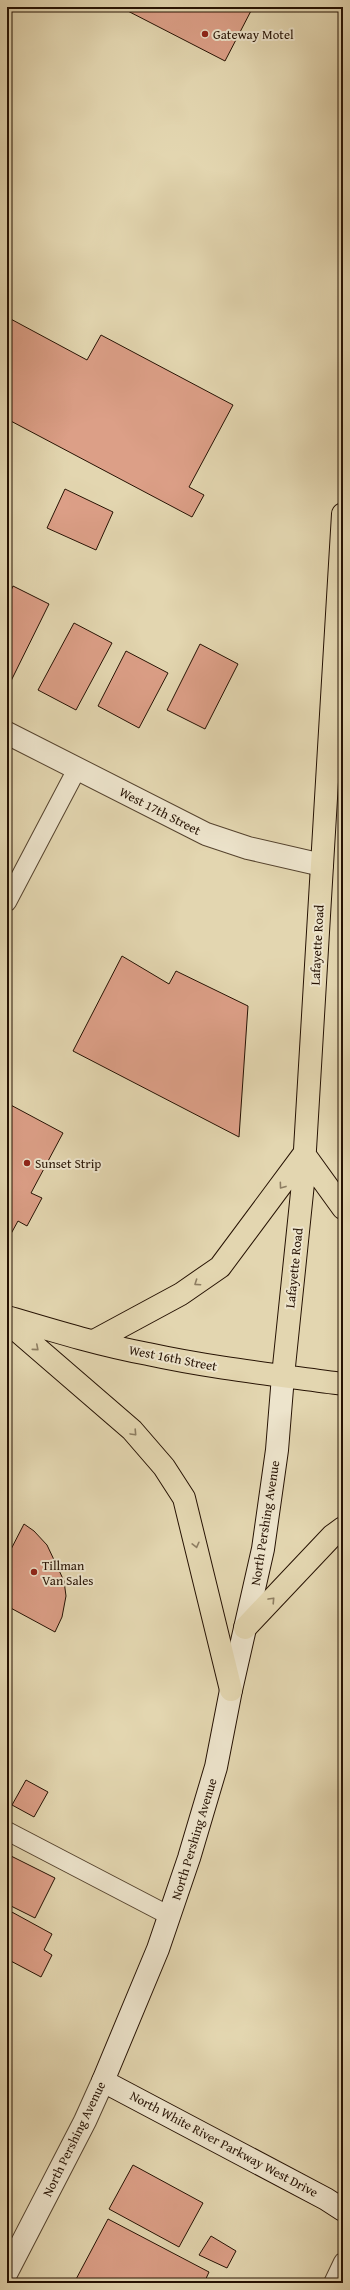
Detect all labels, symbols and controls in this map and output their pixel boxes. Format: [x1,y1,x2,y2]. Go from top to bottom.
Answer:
place label: Gateway Motel [213,25,294,44]
marker: Gateway Motel [200,29,210,39]
street label: West 17th Street [116,782,205,840]
street label: Lafayette Road [305,904,329,986]
place label: Sunset Strip [35,1154,101,1173]
marker: Sunset Strip [22,1158,32,1168]
one-way arrow [280,1181,287,1188]
street label: Lafayette Road [280,1227,308,1309]
one-way arrow [194,1278,201,1286]
street label: West 16th Street [127,1340,219,1376]
one-way arrow [32,1343,39,1350]
one-way arrow [130,1428,137,1436]
street label: North Pershing Avenue [246,1459,284,1587]
one-way arrow [191,1541,199,1548]
place label: Tillman Van Sales [42,1556,93,1590]
marker: Tillman Van Sales [29,1567,39,1577]
one-way arrow [267,1597,275,1605]
street label: North Pershing Avenue [166,1776,222,1902]
street label: North Pershing Avenue [38,2078,110,2200]
street label: North White River Parkway West Drive [127,2086,321,2202]

